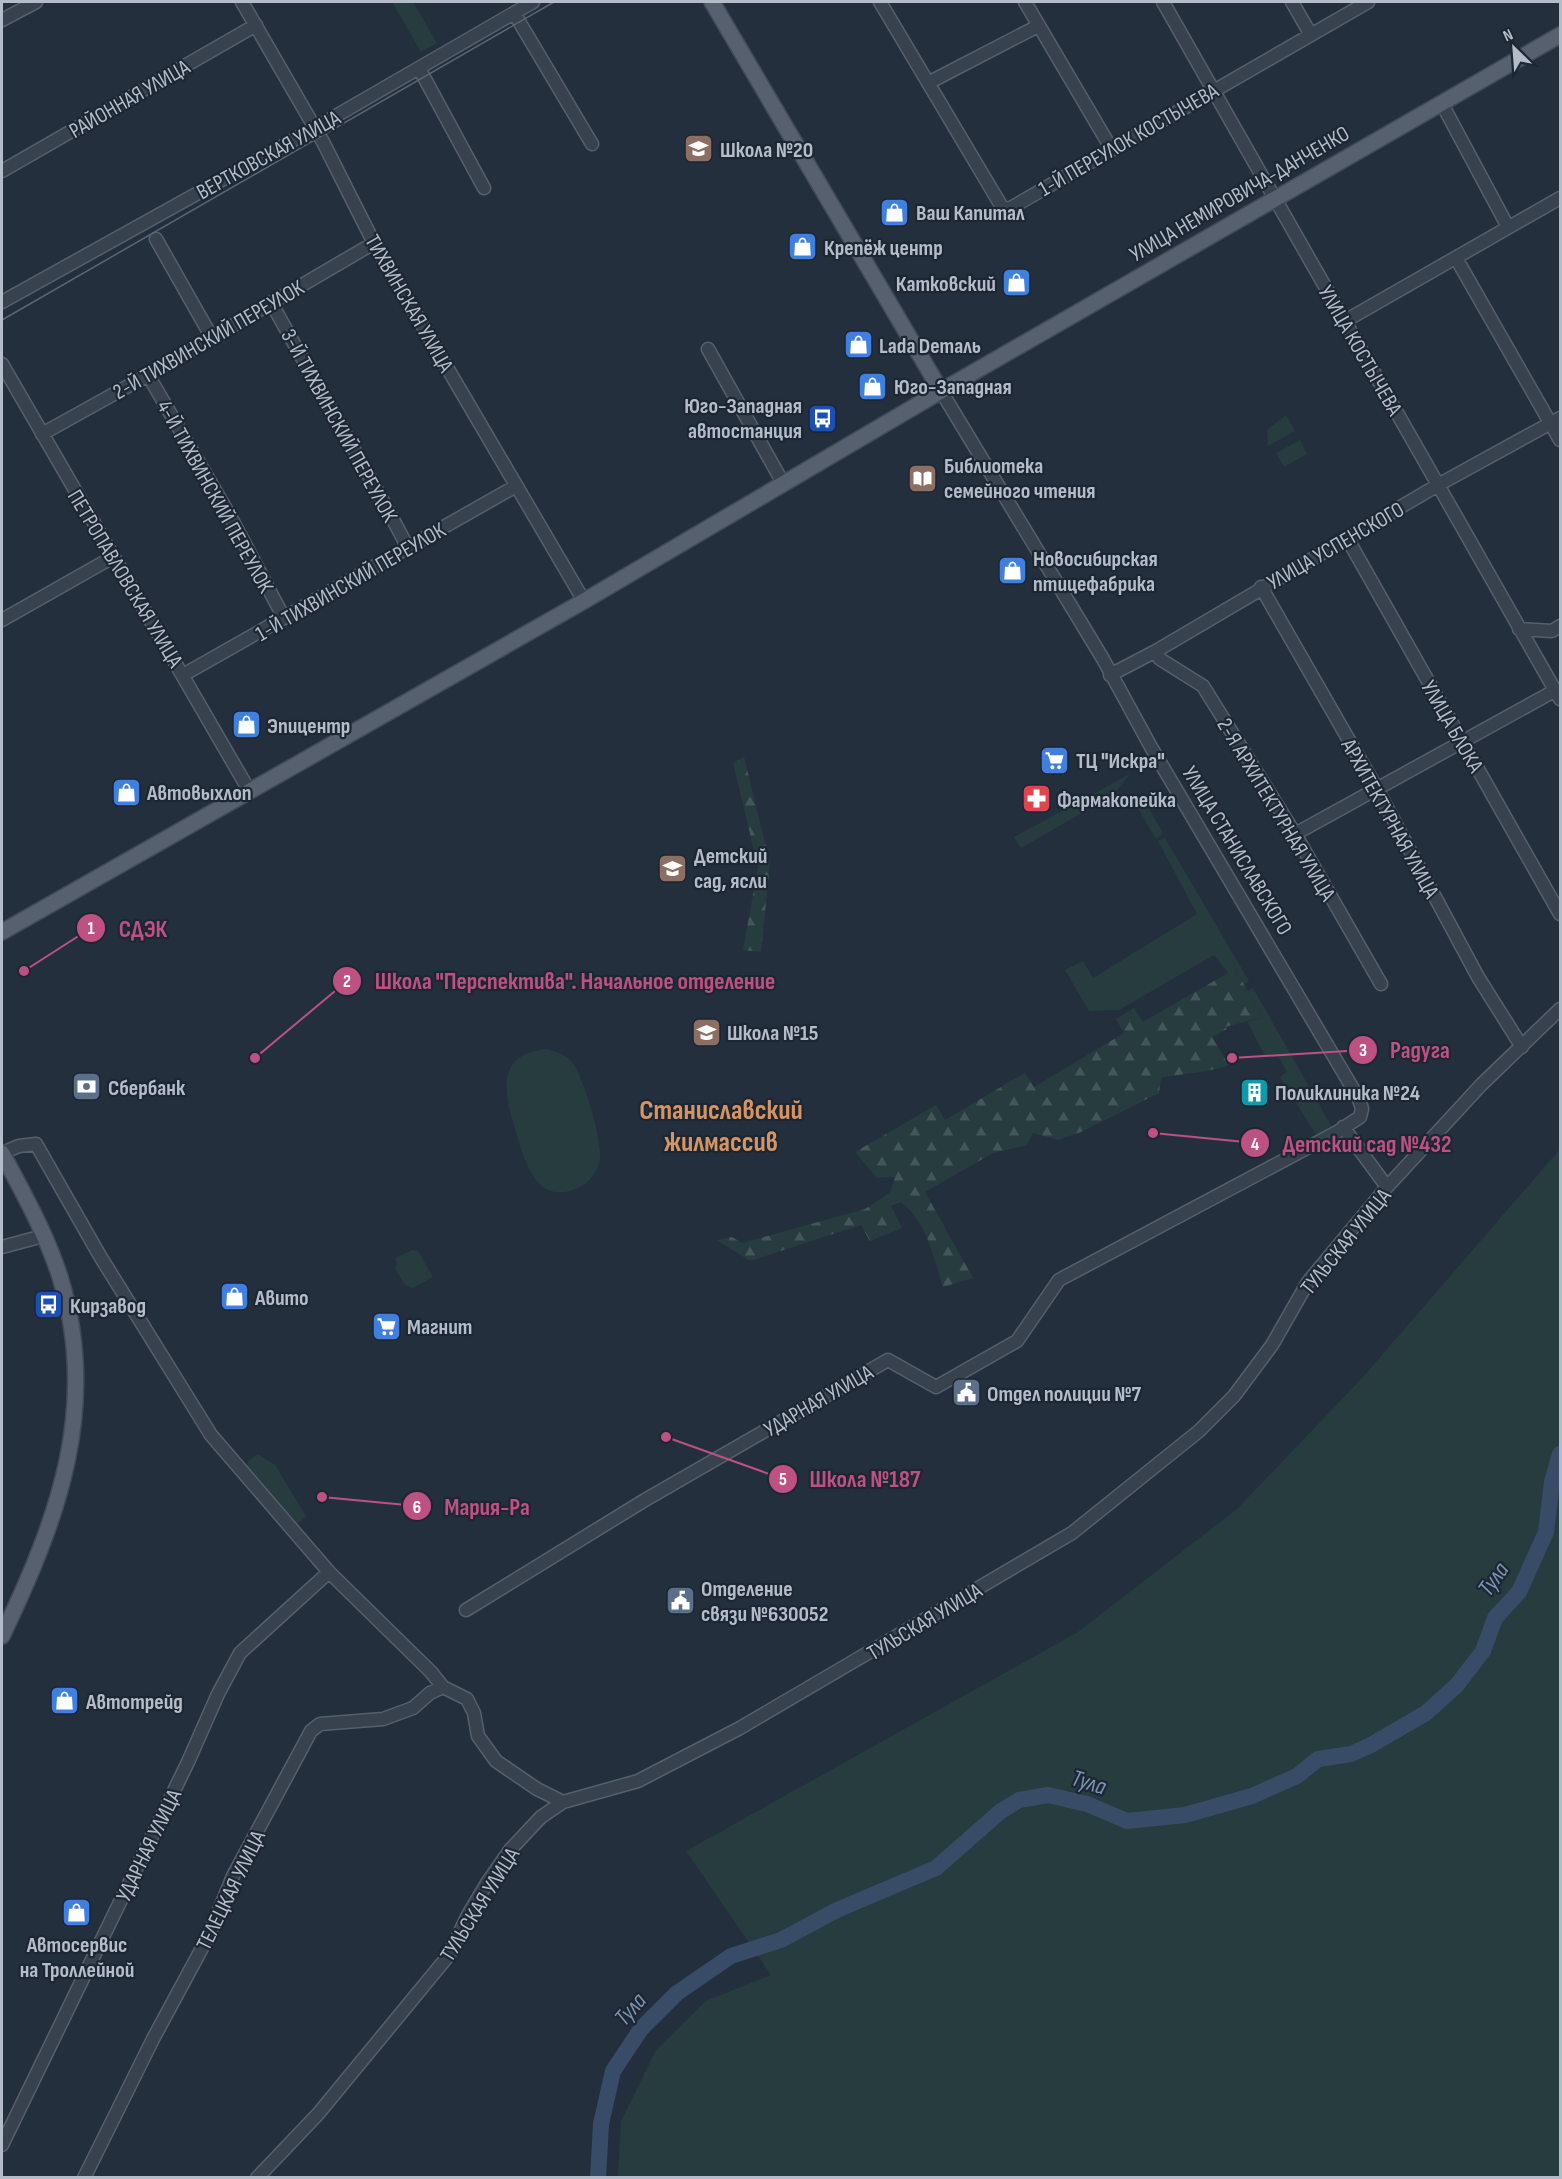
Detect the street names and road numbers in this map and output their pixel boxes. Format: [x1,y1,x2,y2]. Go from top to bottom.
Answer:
street label: РАЙОННАЯ УЛИЦА [65,54,195,145]
street label: 1-Й ПЕРЕУЛОК КОСТЫЧЕВА [1034,78,1224,203]
street label: ВЕРТКОВСКАЯ УЛИЦА [192,104,346,206]
street label: УЛИЦА НЕМИРОВИЧА-ДАНЧЕНКО [1125,120,1354,268]
street label: ТИХВИНСКАЯ УЛИЦА [358,230,459,378]
street label: 2-Й ТИХВИНСКИЙ ПЕРЕУЛОК [108,274,309,406]
street label: УЛИЦА КОСТЫЧЕВА [1312,281,1408,421]
street label: 3-Й ТИХВИНСКИЙ ПЕРЕУЛОК [274,325,403,527]
street label: 4-Й ТИХВИНСКИЙ ПЕРЕУЛОК [150,396,279,598]
street label: ПЕТРОПАВЛОВСКАЯ УЛИЦА [61,485,189,673]
street label: УЛИЦА УСПЕНСКОГО [1262,496,1409,596]
street label: 1-Й ТИХВИНСКИЙ ПЕРЕУЛОК [251,517,451,648]
street label: УЛИЦА БЛОКА [1414,676,1489,778]
street label: 2-Я АРХИТЕКТУРНАЯ УЛИЦА [1210,713,1341,907]
street label: АРХИТЕКТУРНАЯ УЛИЦА [1334,733,1445,904]
street label: УЛИЦА СТАНИСЛАВСКОГО [1176,761,1298,940]
street label: ТУЛЬСКАЯ УЛИЦА [1295,1183,1398,1301]
street label: УДАРНАЯ УЛИЦА [759,1359,879,1443]
street label: ТУЛЬСКАЯ УЛИЦА [862,1577,988,1667]
street label: УДАРНАЯ УЛИЦА [111,1785,188,1906]
street label: ТЕЛЕЦКАЯ УЛИЦА [191,1826,272,1955]
street label: ТУЛЬСКАЯ УЛИЦА [435,1842,526,1967]

